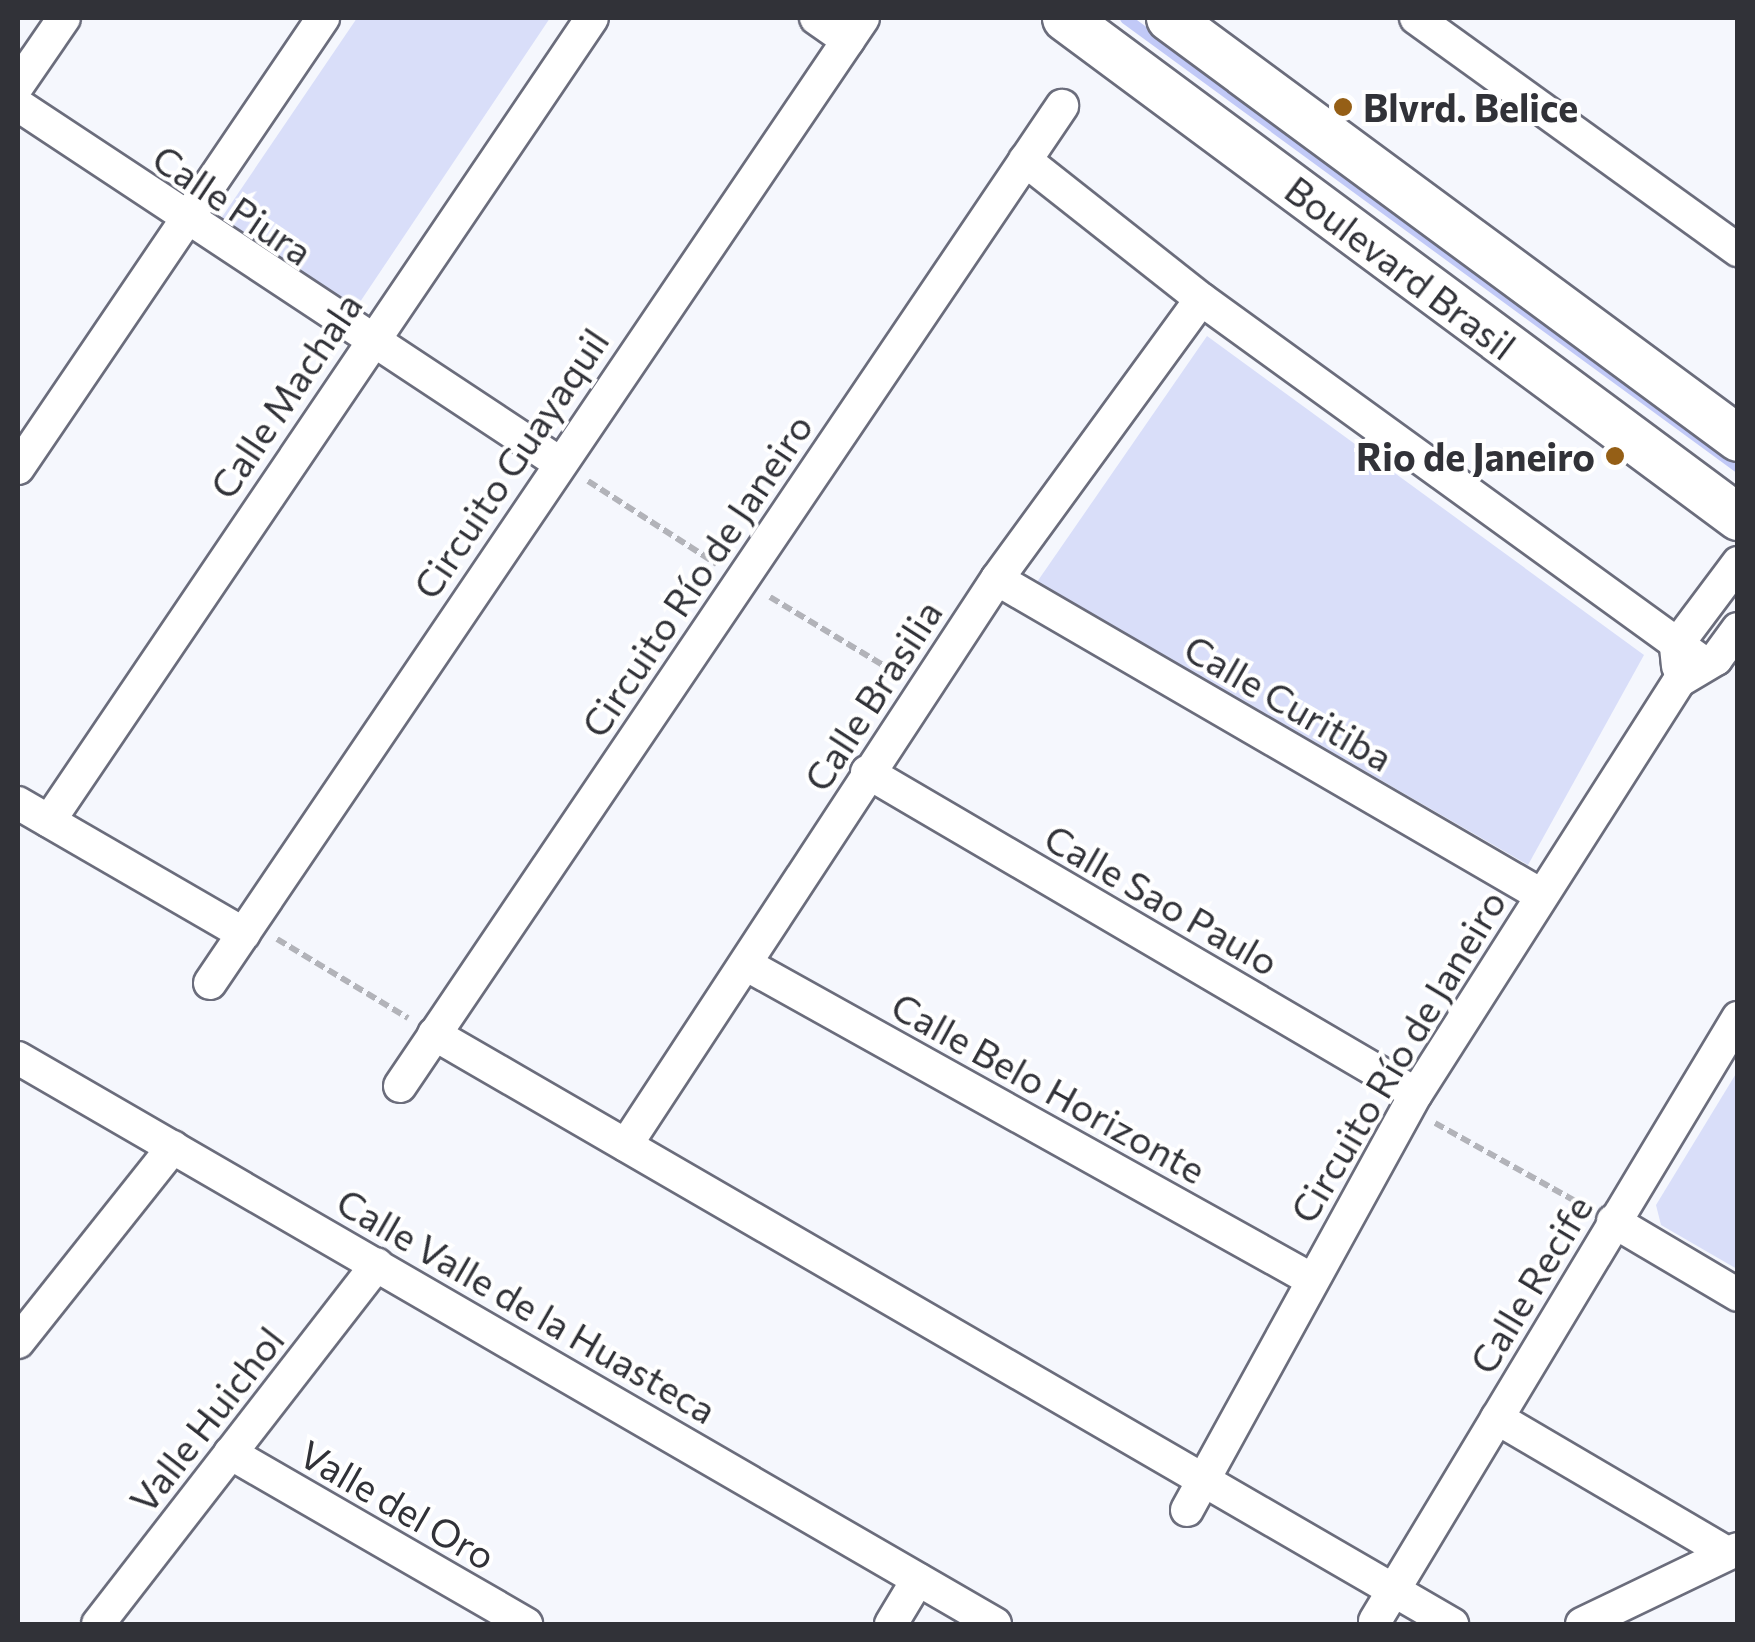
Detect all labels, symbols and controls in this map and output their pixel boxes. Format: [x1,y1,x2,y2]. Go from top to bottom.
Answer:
place label: Blvrd. Belice [1363,84,1578,130]
marker: Blvrd. Belice [1332,96,1354,118]
street label: Calle Piura [145,134,321,274]
street label: Boulevard Brasil [1277,166,1525,368]
street label: Calle Machala [199,283,371,507]
street label: Circuito Guayaquil [403,319,617,607]
street label: Circuito Río de Janeiro [571,405,821,745]
place label: Rio de Janeiro [1356,433,1595,479]
marker: Rio de Janeiro [1604,445,1626,467]
street label: Calle Brasilia [793,591,951,799]
street label: Calle Curitiba [1177,624,1401,780]
street label: Calle Sao Paulo [1037,814,1287,984]
street label: Circuito Río de Janeiro [1280,882,1514,1230]
street label: Calle Belo Horizonte [884,982,1214,1192]
street label: Calle Valle de la Huasteca [329,1178,725,1432]
street label: Calle Recife [1459,1187,1601,1381]
street label: Valle Huichol [119,1317,293,1521]
street label: Valle del Oro [292,1430,504,1578]

